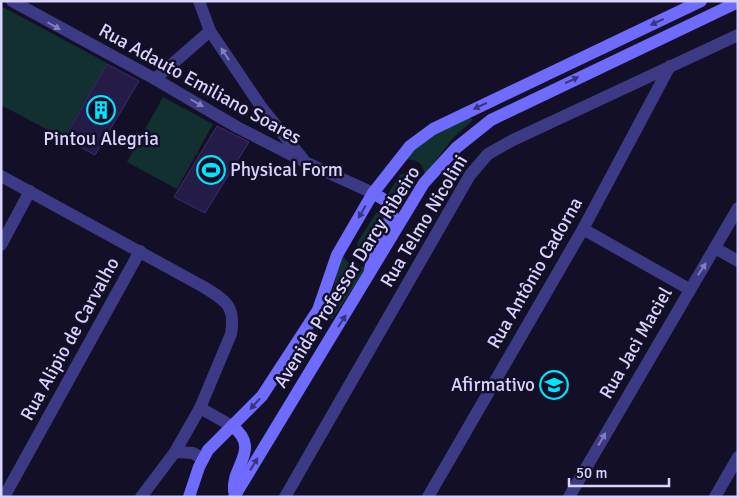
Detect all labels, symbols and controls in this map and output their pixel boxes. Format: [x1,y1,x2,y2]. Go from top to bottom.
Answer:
street label: Rua Adauto Emiliano Soares [95,18,305,150]
one-way arrow [650,18,664,26]
one-way arrow [48,21,61,30]
one-way arrow [220,47,230,60]
one-way arrow [565,76,579,84]
building icon: Pintou Alegria [86,95,116,125]
one-way arrow [190,99,204,108]
one-way arrow [473,102,487,110]
place label: Pintou Alegria [43,127,159,151]
street label: Rua Telmo Nicolini [375,150,473,292]
sports icon: Physical Form [196,155,226,185]
place label: Physical Form [230,158,343,182]
street label: Avenida Professor Darcy Ribeiro [269,162,425,392]
street label: Rua Antônio Cadorna [482,193,588,353]
one-way arrow [358,205,367,219]
street label: Rua Alipio de Carvalho [15,253,125,425]
one-way arrow [697,262,707,276]
street label: Rua Jaci Maciel [594,283,678,403]
one-way arrow [337,314,346,328]
school or university icon: Afirmativo [539,370,569,400]
place label: Afirmativo [451,373,535,397]
one-way arrow [250,397,261,410]
one-way arrow [598,433,607,446]
scale bar [569,456,669,488]
one-way arrow [250,457,259,470]
text: 50 m [576,464,607,482]

